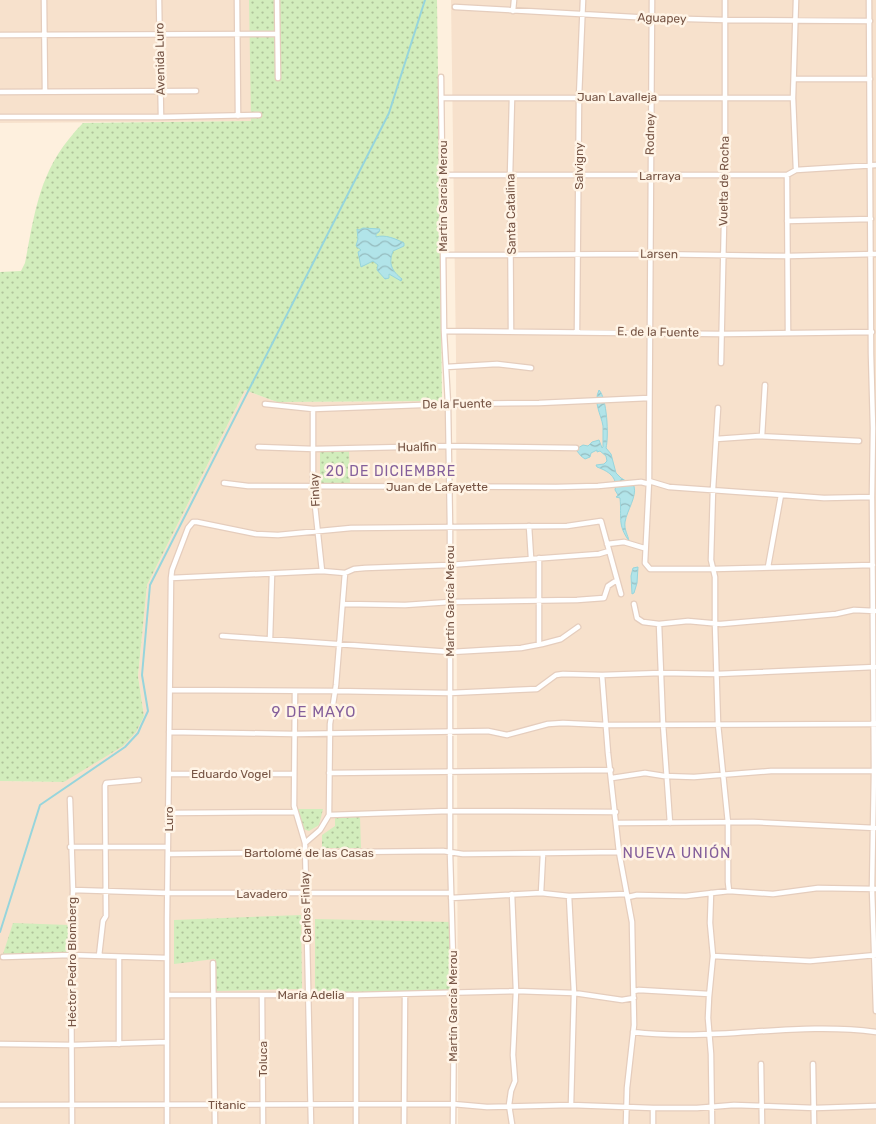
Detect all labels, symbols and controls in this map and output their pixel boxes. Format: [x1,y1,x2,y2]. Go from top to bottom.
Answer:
street label: Aguapey [637,10,687,26]
street label: Avenida Luro [152,22,168,96]
street label: Juan Lavalleja [577,90,657,104]
street label: Rodney [643,112,657,155]
street label: Vuelta de Rocha [716,136,732,226]
street label: Martín García Merou [436,140,450,252]
street label: Salvigny [572,142,586,190]
street label: Larraya [639,169,681,183]
street label: Santa Catalina [503,173,519,255]
street label: Larsen [640,247,678,261]
street label: E. de la Fuente [617,324,699,340]
street label: De la Fuente [422,396,492,412]
street label: Hualfin [397,440,437,454]
district label: 20 DE DICIEMBRE [326,463,456,480]
street label: Finlay [307,473,323,507]
street label: Juan de Lafayette [386,480,488,494]
street label: Martín García Merou [443,545,457,657]
district label: 9 DE MAYO [272,703,356,721]
street label: Eduardo Vogel [191,767,271,781]
street label: Luro [162,806,176,832]
district label: NUEVA UNIÓN [623,844,731,862]
street label: Bartolomé de las Casas [244,846,374,860]
street label: Carlos Finlay [298,871,314,943]
street label: Lavadero [236,887,288,901]
street label: Héctor Pedro Blomberg [65,897,79,1027]
street label: Martín García Merou [446,950,460,1062]
street label: María Adelia [277,988,345,1002]
street label: Toluca [256,1041,270,1077]
street label: Titanic [208,1098,246,1112]

